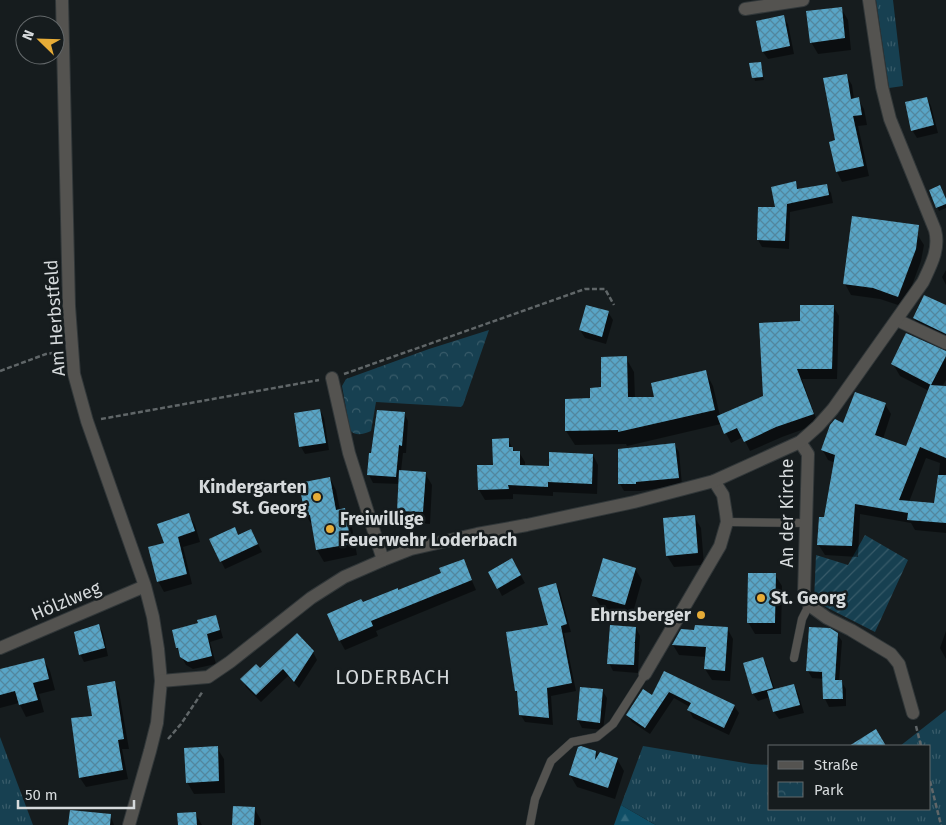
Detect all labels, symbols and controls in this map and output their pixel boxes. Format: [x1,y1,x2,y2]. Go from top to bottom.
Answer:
north arrow [15,15,65,65]
text: N [19,28,38,43]
street label: Am Herbstfeld [40,259,70,377]
street label: An der Kirche [776,459,798,567]
place label: Kindergarten St. Georg [199,476,307,519]
marker: Kindergarten St. Georg [311,491,323,503]
place label: Freiwillige Feuerwehr Loderbach [340,508,518,551]
marker: Freiwillige Feuerwehr Loderbach [324,523,336,535]
street label: Hölzlweg [28,576,105,625]
place label: St. Georg [771,587,846,609]
marker: St. Georg [755,592,767,604]
place label: Ehrnsberger [590,604,692,626]
marker: Ehrnsberger [695,609,707,621]
district label: LODERBACH [335,665,451,689]
legend [768,745,931,810]
text: Straße [814,756,858,774]
scale bar [18,778,134,810]
text: Park [814,781,844,799]
text: 50 m [25,786,58,804]

